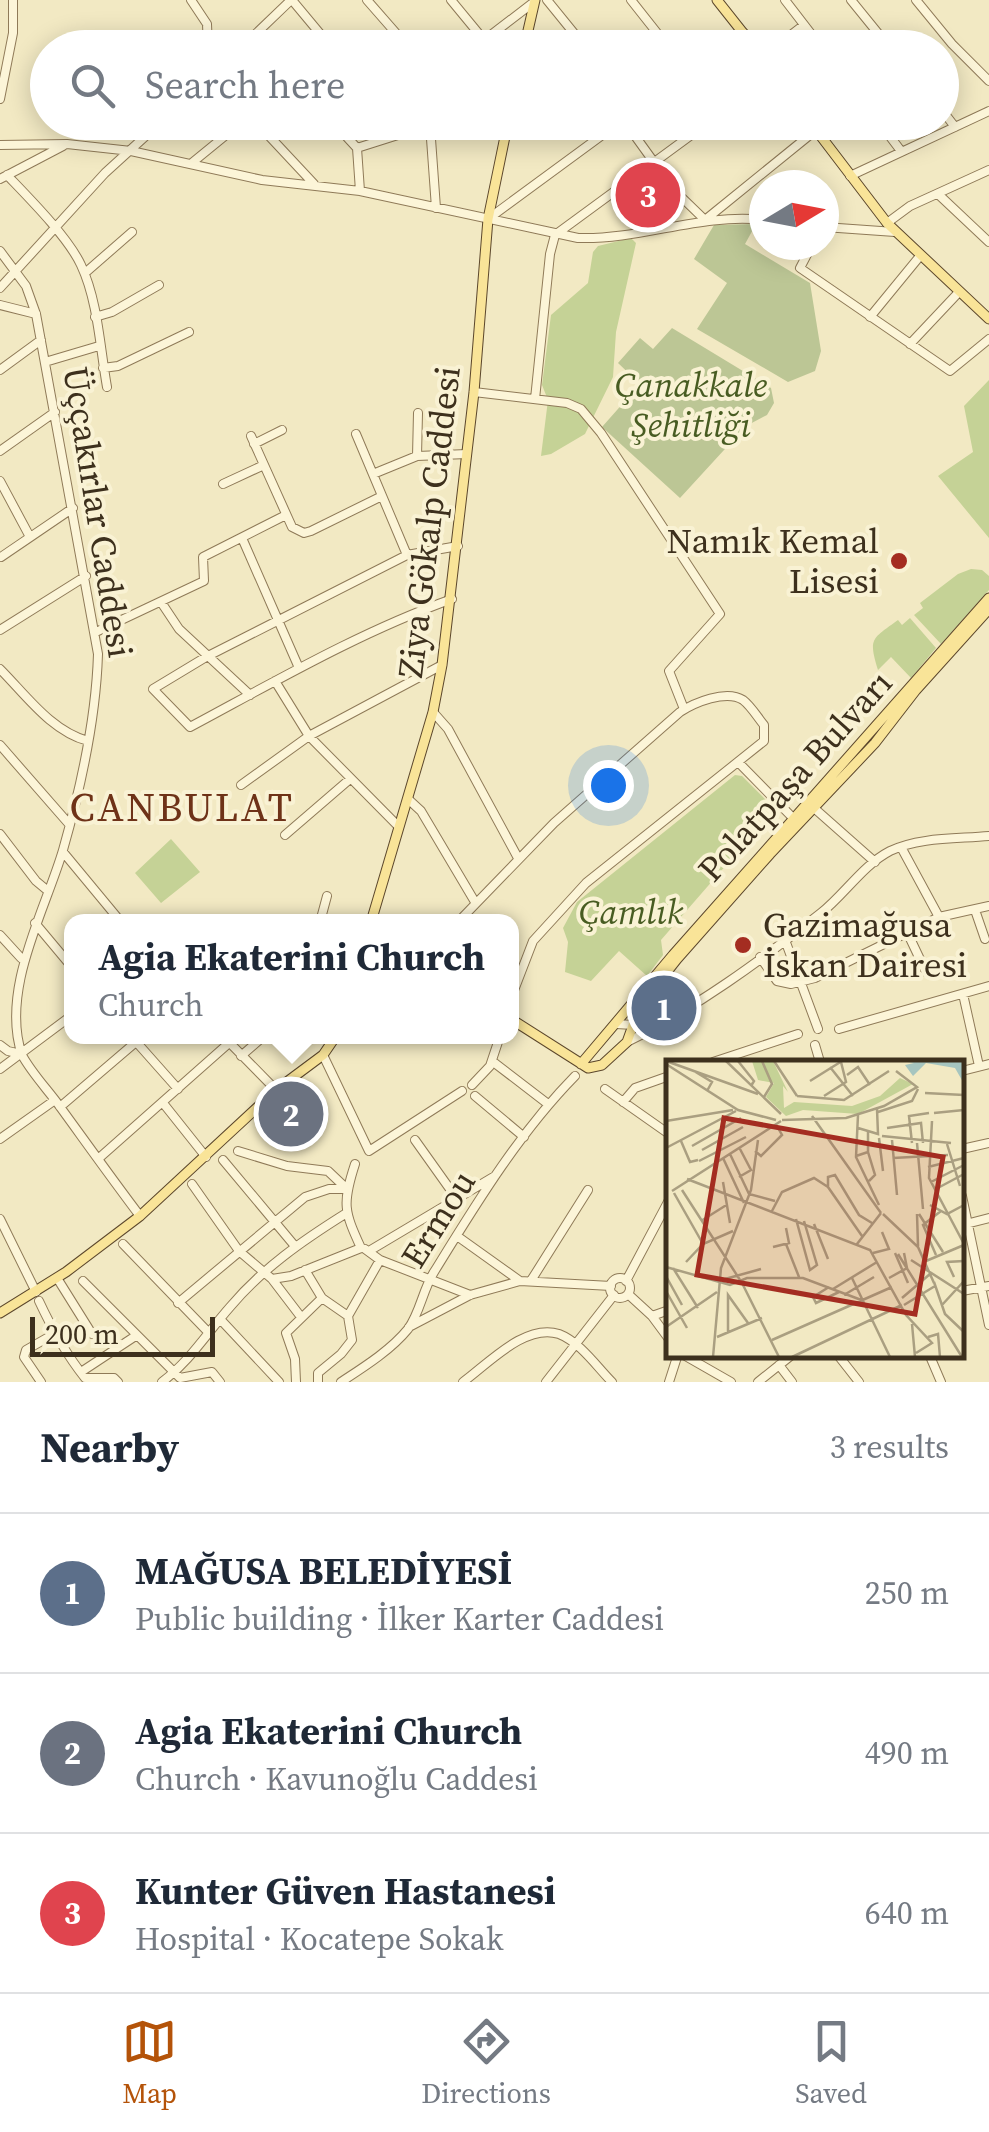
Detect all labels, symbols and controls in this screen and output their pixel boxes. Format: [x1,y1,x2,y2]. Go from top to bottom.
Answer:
search box [30,30,959,140]
icon: search [65,58,120,113]
text: Search here [145,59,345,111]
pin: 3 [616,158,680,232]
north arrow [749,170,839,260]
park label: Çanakkale Şehitliği [615,361,767,449]
street label: Üççakırlar Caddesi [51,363,145,661]
street label: Ziya Gökalp Caddesi [386,363,472,681]
place label: Namık Kemal Lisesi [667,517,879,605]
marker: Namık Kemal Lisesi [888,550,910,572]
street label: Polatpaşa Bulvarı [687,660,903,892]
your location [583,760,634,811]
district label: CANBULAT [70,780,294,834]
park label: Çamlık [579,888,684,936]
place label: Gazimağusa İskan Dairesi [763,901,967,989]
popup [64,914,519,1044]
text: Agia Ekaterini Church [98,931,485,983]
marker: Gazimağusa İskan Dairesi [732,934,754,956]
pin: 1 [632,970,696,1046]
text: Church [98,983,204,1027]
inset map [666,1060,964,1357]
pin: 2 [258,1076,324,1152]
street label: Ermou [389,1161,487,1277]
scale bar [30,1312,215,1356]
text: 200 m [45,1315,119,1353]
text: Nearby [40,1418,179,1476]
text: 3 results [830,1425,949,1469]
text: MAĞUSA BELEDİYESİ [135,1545,512,1597]
text: 1 [64,1571,81,1615]
text: 250 m [865,1571,949,1615]
text: Public building · İlker Karter Caddesi [135,1597,664,1641]
text: Agia Ekaterini Church [135,1705,522,1757]
text: 2 [64,1731,81,1775]
text: 490 m [865,1731,949,1775]
text: Church · Kavunoğlu Caddesi [135,1757,538,1801]
text: Kunter Güven Hastanesi [135,1865,556,1917]
text: 3 [64,1891,81,1935]
text: 640 m [865,1891,949,1935]
text: Hospital · Kocatepe Sokak [135,1917,504,1961]
tab: Map [122,2014,177,2112]
tab: Directions [421,2014,551,2112]
tab: Saved [795,2014,867,2112]

